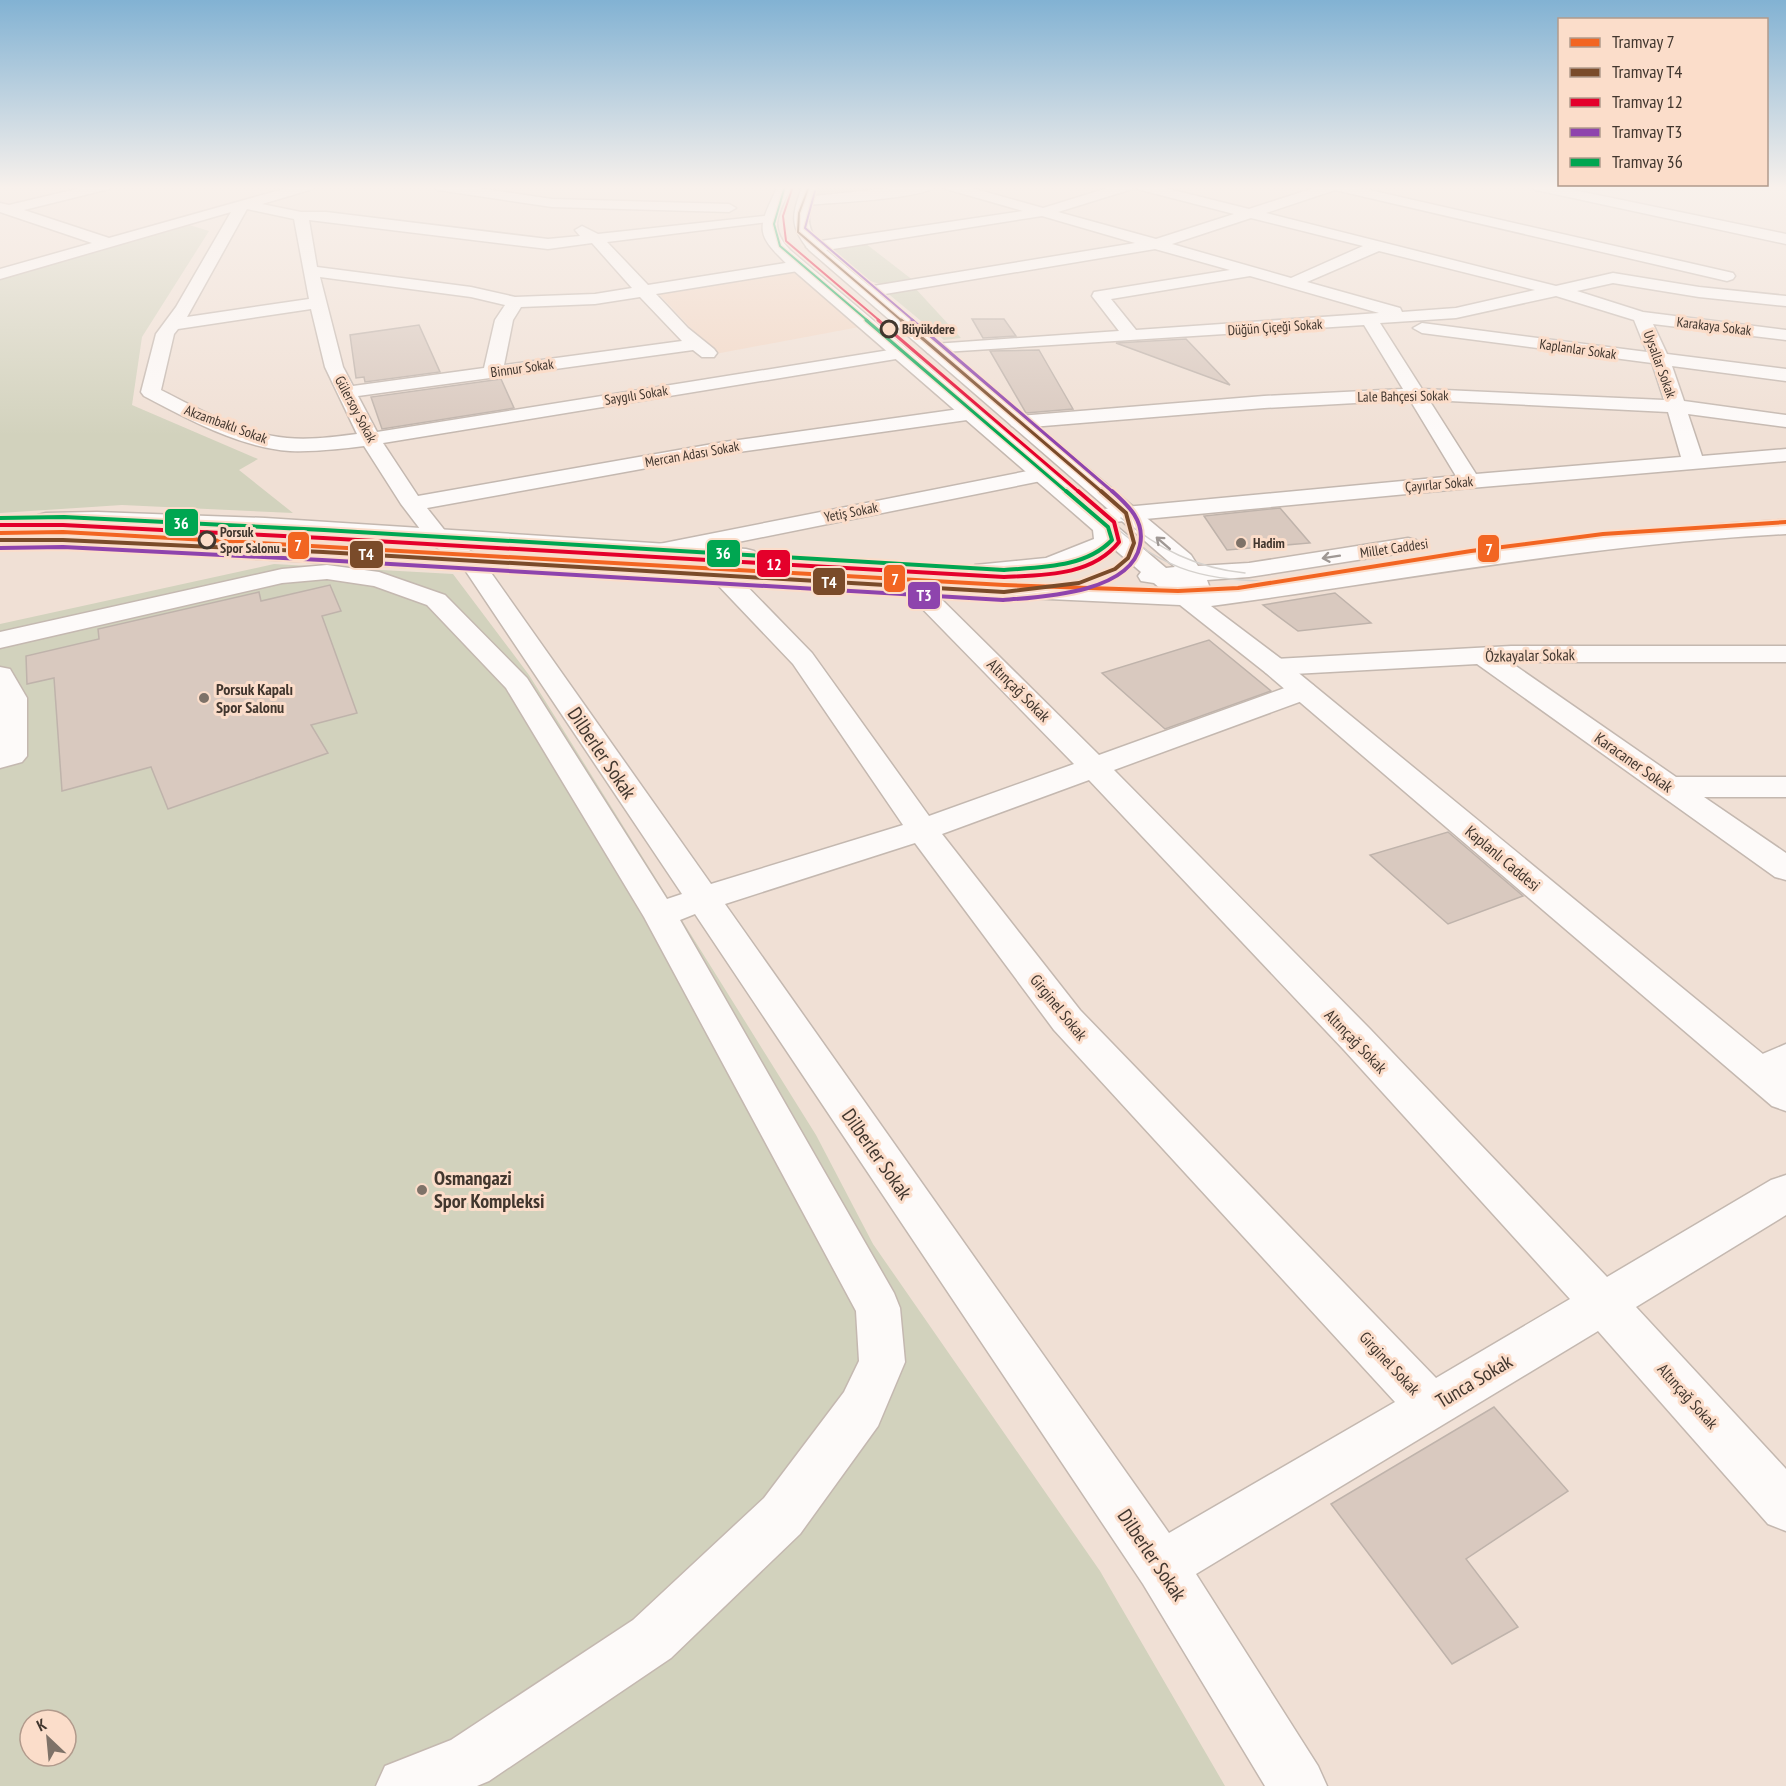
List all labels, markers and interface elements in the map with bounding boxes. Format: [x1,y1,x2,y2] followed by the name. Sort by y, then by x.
[1558,18,1768,186] legend
[1612,30,1675,53] text: Tramvay 7
[1612,60,1682,83] text: Tramvay T4
[1612,90,1683,113] text: Tramvay 12
[1612,120,1682,143] text: Tramvay T3
[1612,150,1683,173] text: Tramvay 36
[1676,312,1753,340] street label: Karakaya Sokak
[1227,315,1324,339] street label: Düğün Çiçeği Sokak
[880,320,898,338] marker: Büyükdere
[902,320,955,338] place label: Büyükdere
[1640,328,1681,401] street label: Uysallar Sokak
[1538,335,1618,363] street label: Kaplanlar Sokak
[489,355,555,381] street label: Binnur Sokak
[331,373,381,446] street label: Gülersoy Sokak
[603,381,669,409] street label: Saygılı Sokak
[1357,386,1449,406] street label: Lale Bahçesi Sokak
[182,401,270,447] street label: Akzambaklı Sokak
[643,437,741,471] street label: Mercan Adası Sokak
[1404,472,1474,496] street label: Çayırlar Sokak
[823,498,880,526] street label: Yetiş Sokak
[164,508,199,537] line badge: 36
[173,513,189,533] text: 36
[220,523,280,557] place label: Porsuk Spor Salonu
[198,531,216,549] marker: Porsuk Spor Salonu
[287,531,310,560] line badge: 7
[1253,534,1285,552] place label: Hadim
[1359,534,1429,562] street label: Millet Caddesi
[1477,534,1500,563] line badge: 7
[294,535,302,555] text: 7
[1156,536,1171,550] one-way arrow
[1234,536,1248,550] marker: Hadim
[706,539,741,568] line badge: 36
[1485,539,1493,559] text: 7
[349,540,384,569] line badge: T4
[715,543,731,563] text: 36
[358,544,374,564] text: T4
[756,549,791,578] line badge: 12
[1322,552,1342,563] one-way arrow
[766,554,782,574] text: 12
[883,564,906,593] line badge: 7
[812,567,846,596] line badge: T4
[891,569,899,589] text: 7
[821,572,837,592] text: T4
[907,581,941,610] line badge: T3
[916,585,932,605] text: T3
[1485,644,1576,666] street label: Özkayalar Sokak
[983,654,1055,726] street label: Altınçağ Sokak
[216,679,293,717] place label: Porsuk Kapalı Spor Salonu
[197,691,211,705] marker: Porsuk Kapalı Spor Salonu
[562,702,642,804] street label: Dilberler Sokak
[1591,728,1678,797] street label: Karacaner Sokak
[1462,821,1544,895] street label: Kaplanlı Caddesi
[1026,970,1092,1045] street label: Girginel Sokak
[1321,1005,1392,1078] street label: Altınçağ Sokak
[836,1103,918,1205] street label: Dilberler Sokak
[434,1165,544,1214] place label: Osmangazi Spor Kompleksi
[415,1183,429,1197] marker: Osmangazi Spor Kompleksi
[1356,1327,1425,1399] street label: Girginel Sokak
[1431,1348,1517,1414] street label: Tunca Sokak
[1653,1359,1723,1433] street label: Altınçağ Sokak
[1112,1504,1192,1606] street label: Dilberler Sokak
[18,1708,78,1768] north arrow
[33,1713,50,1735] text: K

